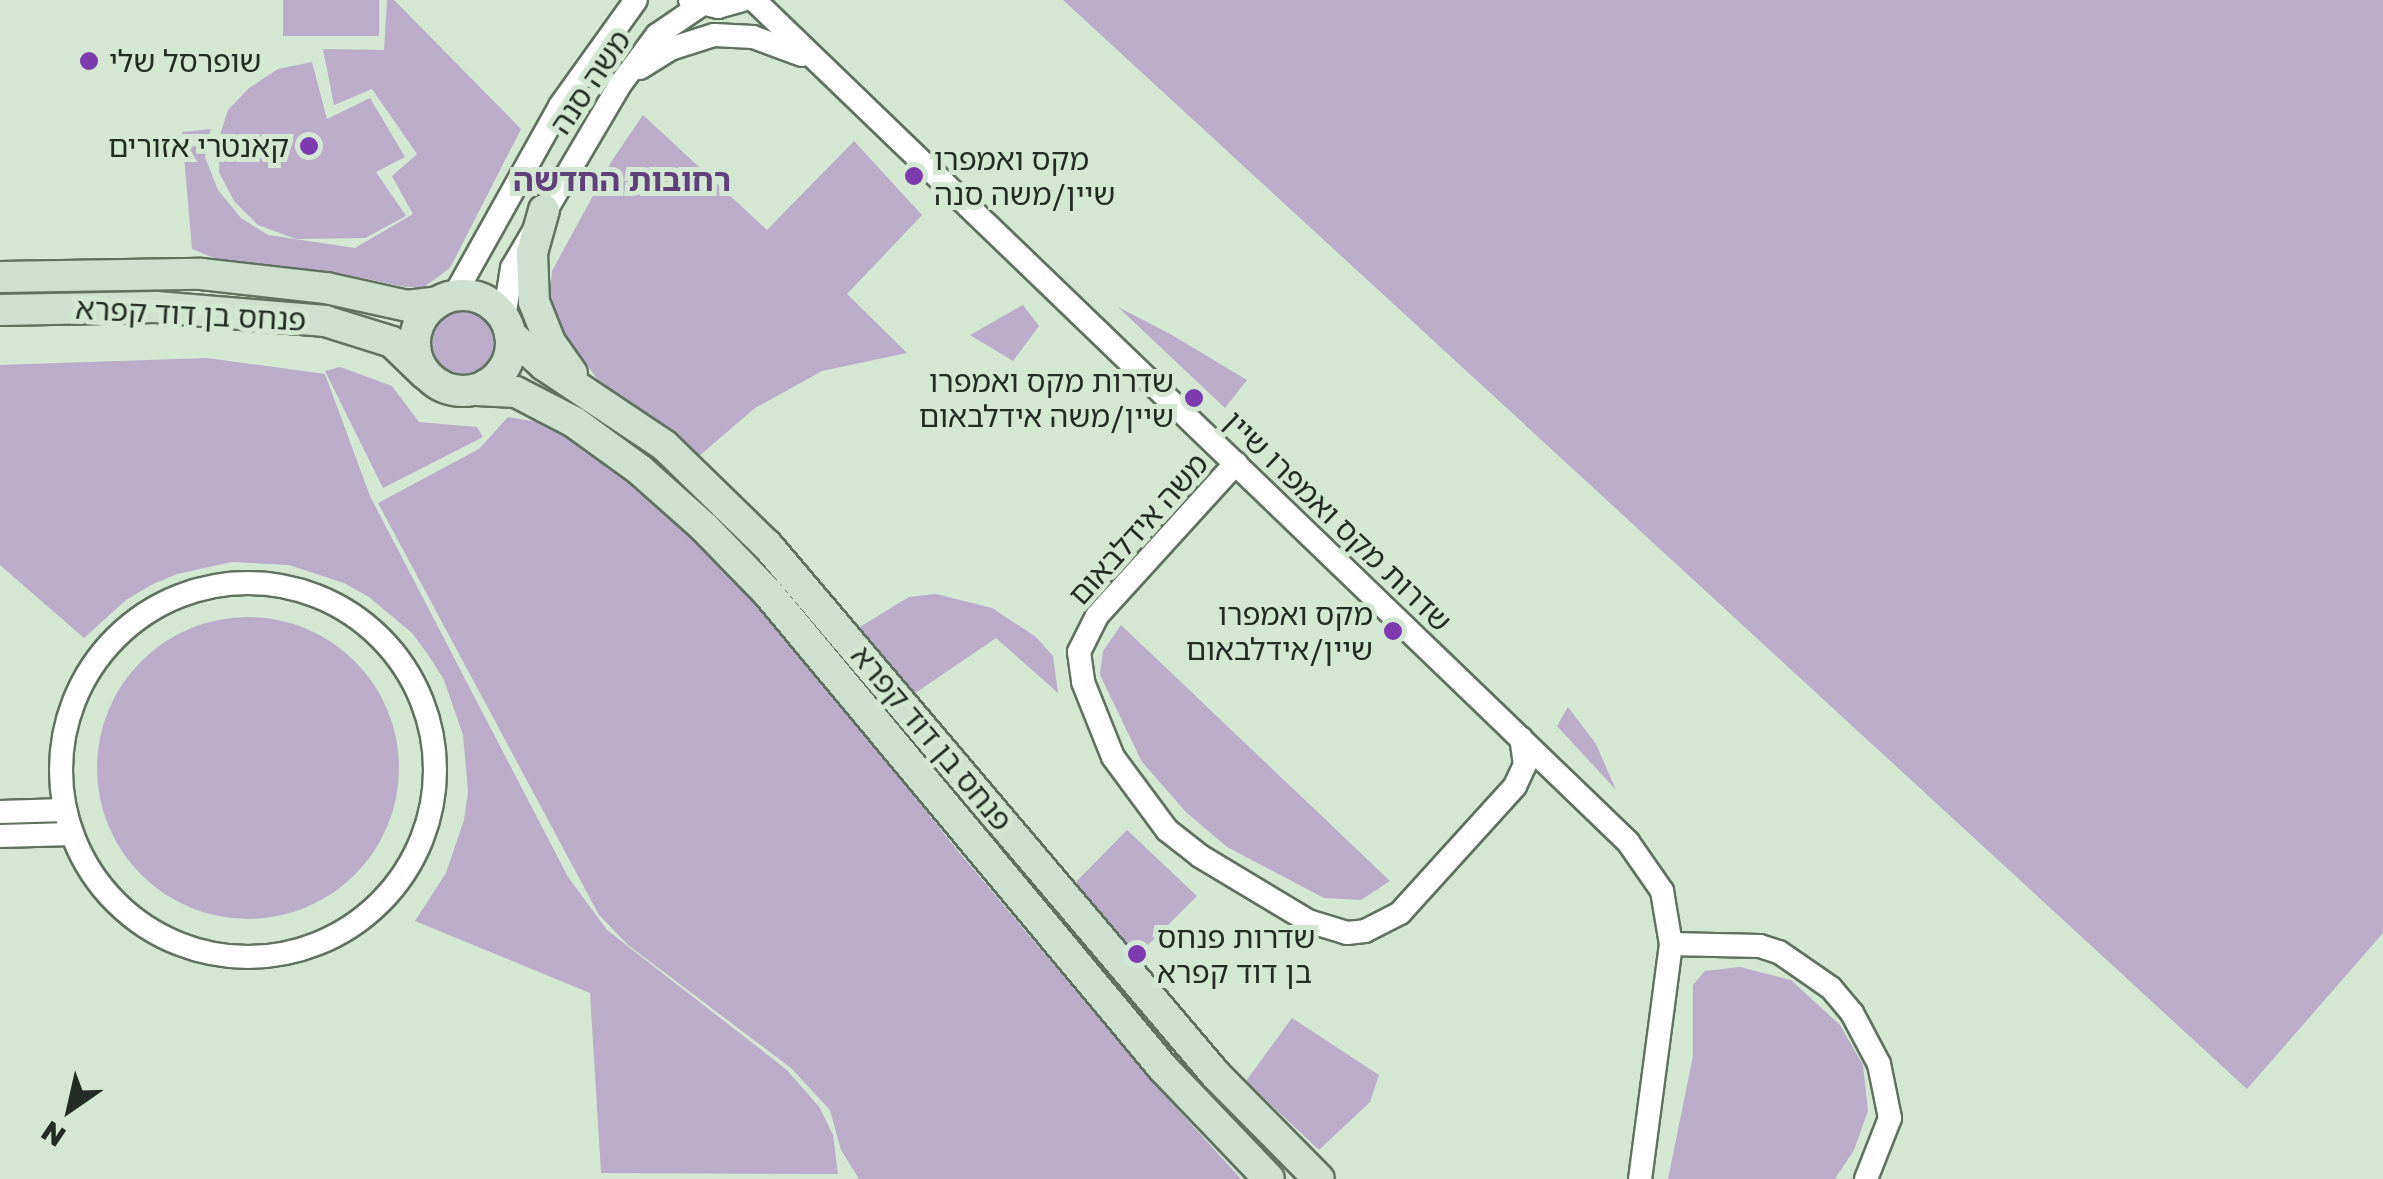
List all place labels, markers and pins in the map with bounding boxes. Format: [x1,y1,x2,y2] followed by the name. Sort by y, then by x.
[109,43,261,79] place label: שופרסל שלי
[78,50,100,72] marker: שופרסל שלי
[108,128,289,164] place label: קאנטרי אזורים
[298,135,320,157] marker: קאנטרי אזורים
[934,141,1115,212] place label: מקס ואמפרו שיין/משה סנה
[903,165,925,187] marker: מקס ואמפרו שיין/משה סנה
[919,363,1174,434] place label: שדרות מקס ואמפרו שיין/משה אידלבאום
[1183,387,1205,409] marker: שדרות מקס ואמפרו שיין/משה אידלבאום
[1186,596,1373,666] place label: מקס ואמפרו שיין/אידלבאום
[1382,620,1404,642] marker: מקס ואמפרו שיין/אידלבאום
[1157,919,1315,990] place label: שדרות פנחס בן דוד קפרא
[1126,943,1148,965] marker: שדרות פנחס בן דוד קפרא

